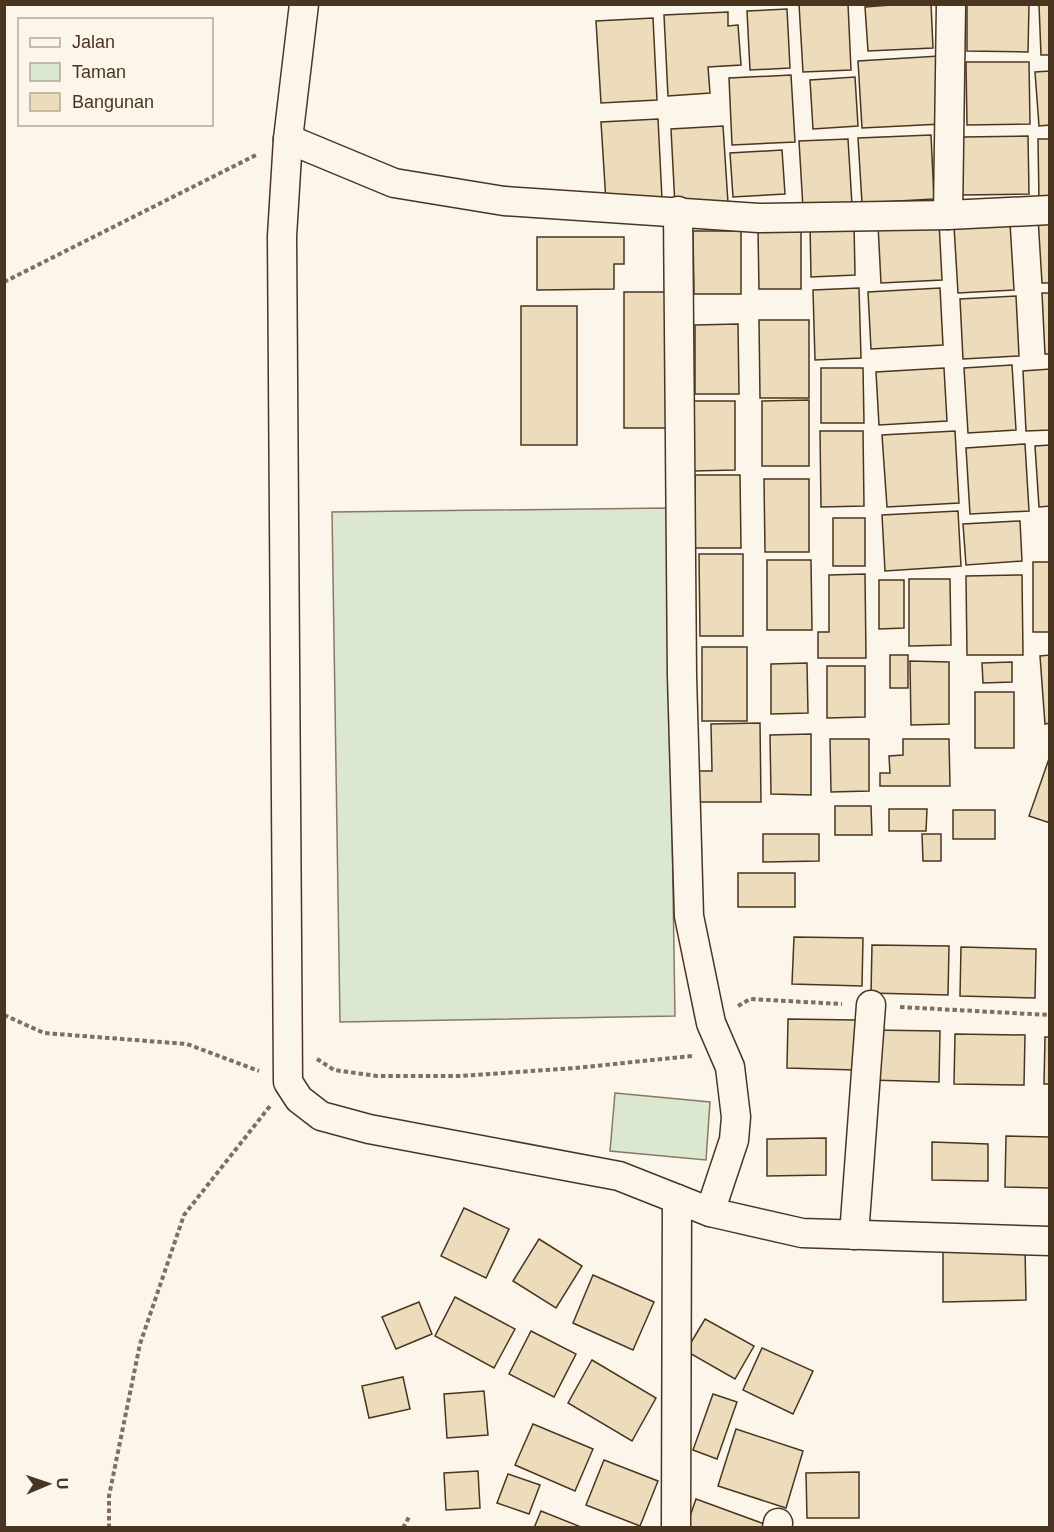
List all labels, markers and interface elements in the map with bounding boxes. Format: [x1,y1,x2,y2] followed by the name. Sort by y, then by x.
[18,18,213,126] legend
[72,32,115,52] text: Jalan
[72,62,126,82] text: Taman
[72,92,154,112] text: Bangunan
[18,1454,78,1514] north arrow
[54,1477,71,1490] text: U

